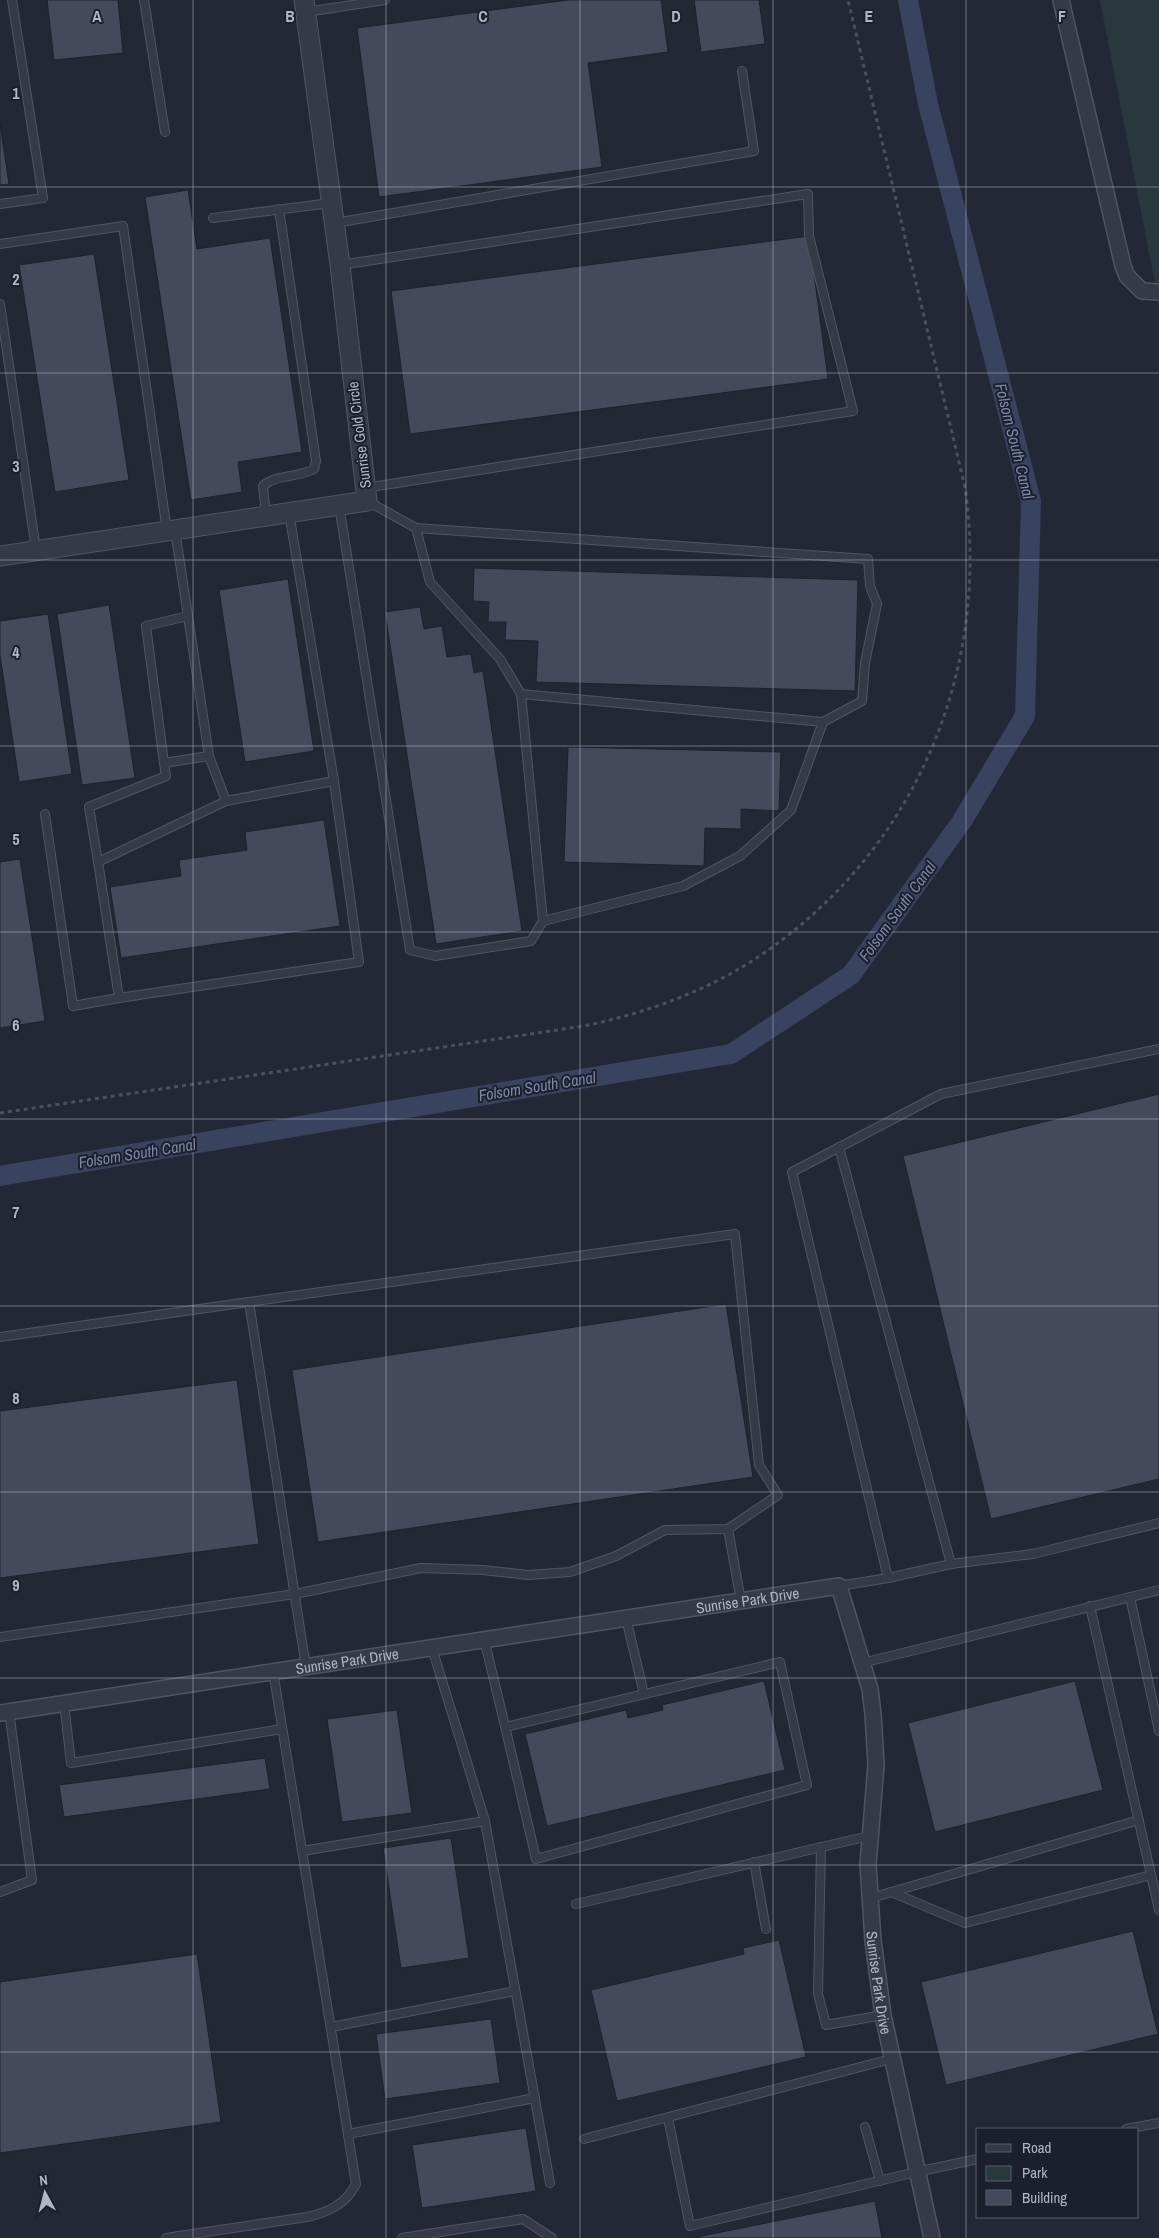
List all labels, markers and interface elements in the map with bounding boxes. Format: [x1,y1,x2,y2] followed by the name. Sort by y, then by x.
[92,5,102,27] text: A
[285,5,295,27] text: B
[478,5,488,27] text: C
[671,5,681,27] text: D
[865,5,874,27] text: E
[1058,5,1066,27] text: F
[12,82,20,104] text: 1
[12,268,20,290] text: 2
[342,380,376,490] street label: Sunrise Gold Circle
[990,381,1040,502] water label: Folsom South Canal
[12,455,20,477] text: 3
[12,641,20,663] text: 4
[12,828,20,850] text: 5
[853,856,941,965] water label: Folsom South Canal
[12,1014,20,1036] text: 6
[477,1066,598,1106] water label: Folsom South Canal
[77,1133,198,1173] water label: Folsom South Canal
[12,1201,20,1223] text: 7
[12,1387,20,1409] text: 8
[12,1574,20,1596] text: 9
[694,1582,801,1618] street label: Sunrise Park Drive
[294,1642,400,1679] street label: Sunrise Park Drive
[862,1930,897,2036] street label: Sunrise Park Drive
[976,2128,1139,2218] legend
[1022,2137,1051,2158] text: Road
[1022,2162,1048,2183] text: Park
[20,2168,70,2218] north arrow
[38,2171,49,2190] text: N
[1022,2187,1067,2208] text: Building

